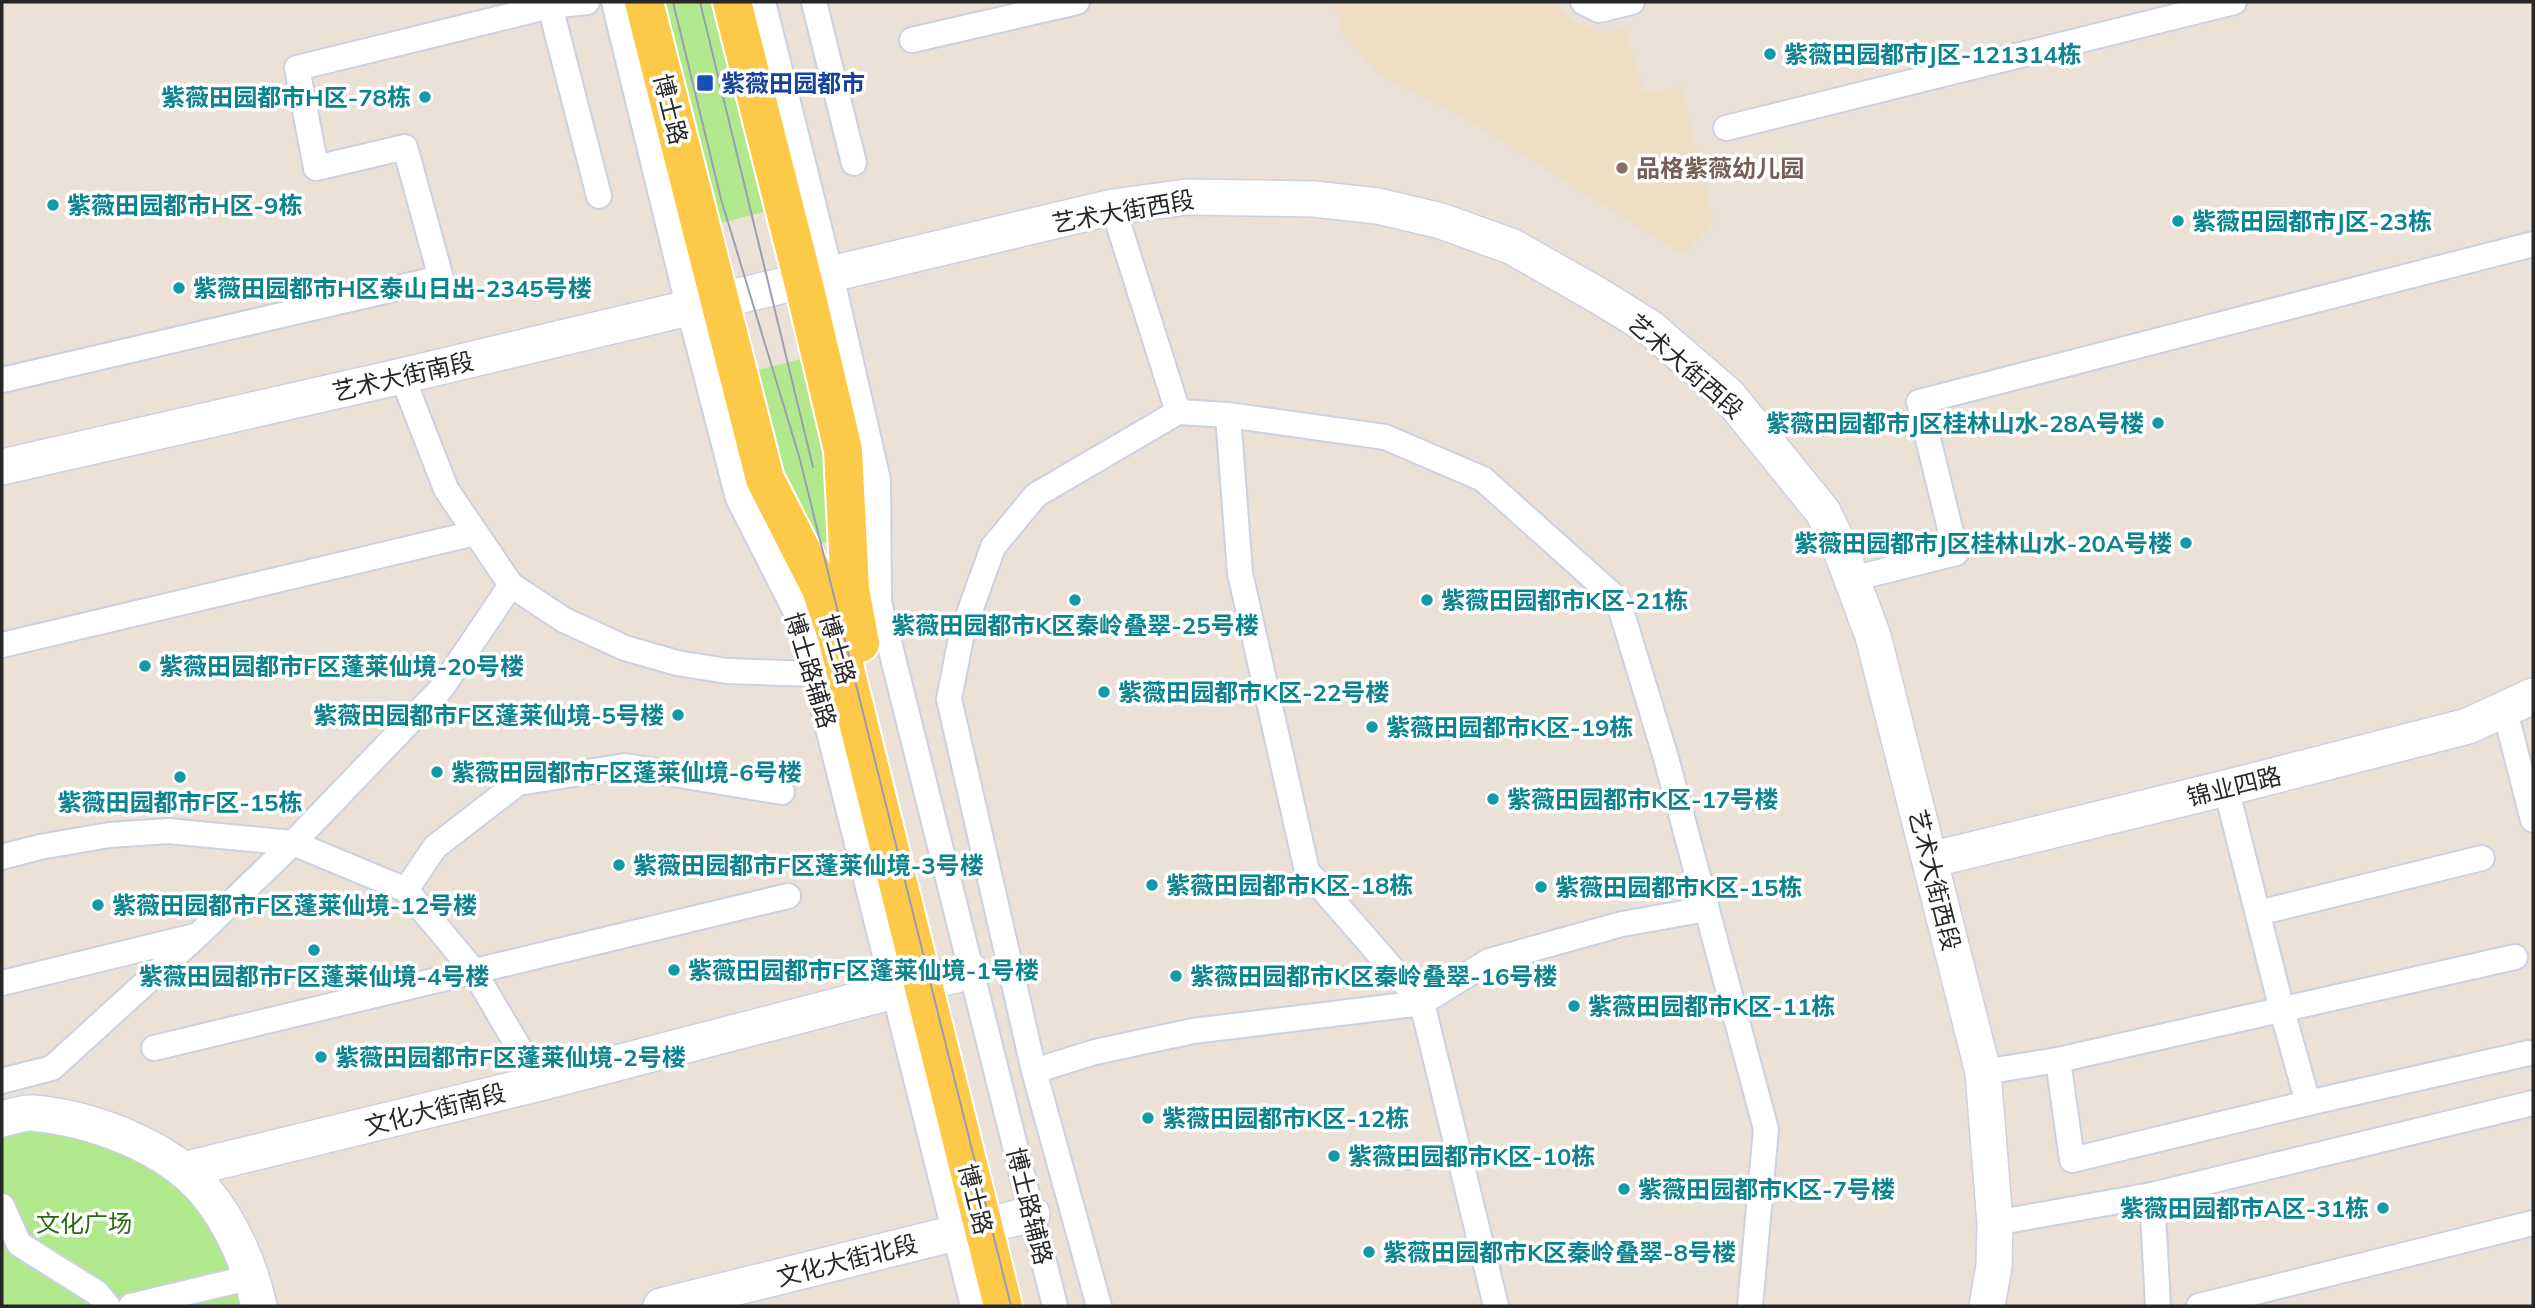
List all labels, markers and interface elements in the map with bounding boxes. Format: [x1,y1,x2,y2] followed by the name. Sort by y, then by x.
[1784,39,2082,69] place label: 紫薇田园都市J区-121314栋
[1762,46,1778,62] marker: 紫薇田园都市J区-121314栋
[721,68,865,98] place label: 紫薇田园都市
[648,70,694,148] street label: 博士路
[695,73,715,93] marker: 紫薇田园都市
[161,82,411,112] place label: 紫薇田园都市H区-78栋
[417,89,433,105] marker: 紫薇田园都市H区-78栋
[1636,153,1804,183] place label: 品格紫薇幼儿园
[1614,160,1630,176] marker: 品格紫薇幼儿园
[1049,184,1197,238] street label: 艺术大街西段
[67,190,303,220] place label: 紫薇田园都市H区-9栋
[45,197,61,213] marker: 紫薇田园都市H区-9栋
[2192,206,2432,236] place label: 紫薇田园都市J区-23栋
[2170,213,2186,229] marker: 紫薇田园都市J区-23栋
[193,273,592,303] place label: 紫薇田园都市H区泰山日出-2345号楼
[171,280,187,296] marker: 紫薇田园都市H区泰山日出-2345号楼
[1622,307,1750,425] street label: 艺术大街西段
[329,345,477,407] street label: 艺术大街南段
[1766,408,2144,438] place label: 紫薇田园都市J区桂林山水-28A号楼
[2150,415,2166,431] marker: 紫薇田园都市J区桂林山水-28A号楼
[1794,528,2172,558] place label: 紫薇田园都市J区桂林山水-20A号楼
[2178,535,2194,551] marker: 紫薇田园都市J区桂林山水-20A号楼
[1441,585,1688,615] place label: 紫薇田园都市K区-21栋
[1067,592,1083,608] marker: 紫薇田园都市K区秦岭叠翠-25号楼
[1419,592,1435,608] marker: 紫薇田园都市K区-21栋
[779,608,843,732] street label: 博士路辅路
[814,610,862,688] street label: 博士路
[891,610,1259,640] place label: 紫薇田园都市K区秦岭叠翠-25号楼
[159,651,524,681] place label: 紫薇田园都市F区蓬莱仙境-20号楼
[137,658,153,674] marker: 紫薇田园都市F区蓬莱仙境-20号楼
[1118,677,1389,707] place label: 紫薇田园都市K区-22号楼
[1096,684,1112,700] marker: 紫薇田园都市K区-22号楼
[313,700,664,730] place label: 紫薇田园都市F区蓬莱仙境-5号楼
[670,707,686,723] marker: 紫薇田园都市F区蓬莱仙境-5号楼
[1386,712,1633,742] place label: 紫薇田园都市K区-19栋
[1364,719,1380,735] marker: 紫薇田园都市K区-19栋
[451,757,802,787] place label: 紫薇田园都市F区蓬莱仙境-6号楼
[2184,760,2284,812] street label: 锦业四路
[429,764,445,780] marker: 紫薇田园都市F区蓬莱仙境-6号楼
[172,769,188,785] marker: 紫薇田园都市F区-15栋
[1507,784,1778,814] place label: 紫薇田园都市K区-17号楼
[57,787,303,817] place label: 紫薇田园都市F区-15栋
[1485,791,1501,807] marker: 紫薇田园都市K区-17号楼
[1903,807,1967,953] street label: 艺术大街西段
[633,850,984,880] place label: 紫薇田园都市F区蓬莱仙境-3号楼
[611,857,627,873] marker: 紫薇田园都市F区蓬莱仙境-3号楼
[1166,870,1413,900] place label: 紫薇田园都市K区-18栋
[1555,872,1802,902] place label: 紫薇田园都市K区-15栋
[1144,877,1160,893] marker: 紫薇田园都市K区-18栋
[1533,879,1549,895] marker: 紫薇田园都市K区-15栋
[112,890,477,920] place label: 紫薇田园都市F区蓬莱仙境-12号楼
[90,897,106,913] marker: 紫薇田园都市F区蓬莱仙境-12号楼
[306,942,322,958] marker: 紫薇田园都市F区蓬莱仙境-4号楼
[688,955,1039,985] place label: 紫薇田园都市F区蓬莱仙境-1号楼
[139,961,489,991] place label: 紫薇田园都市F区蓬莱仙境-4号楼
[1190,961,1557,991] place label: 紫薇田园都市K区秦岭叠翠-16号楼
[666,962,682,978] marker: 紫薇田园都市F区蓬莱仙境-1号楼
[1168,968,1184,984] marker: 紫薇田园都市K区秦岭叠翠-16号楼
[1588,991,1835,1021] place label: 紫薇田园都市K区-11栋
[1566,998,1582,1014] marker: 紫薇田园都市K区-11栋
[335,1042,686,1072] place label: 紫薇田园都市F区蓬莱仙境-2号楼
[313,1049,329,1065] marker: 紫薇田园都市F区蓬莱仙境-2号楼
[362,1077,508,1141] street label: 文化大街南段
[1162,1103,1409,1133] place label: 紫薇田园都市K区-12栋
[1140,1110,1156,1126] marker: 紫薇田园都市K区-12栋
[1348,1141,1595,1171] place label: 紫薇田园都市K区-10栋
[1001,1144,1059,1268] street label: 博士路辅路
[1326,1148,1342,1164] marker: 紫薇田园都市K区-10栋
[953,1160,999,1238] street label: 博士路
[1638,1174,1895,1204] place label: 紫薇田园都市K区-7号楼
[1616,1181,1632,1197] marker: 紫薇田园都市K区-7号楼
[2120,1193,2369,1223] place label: 紫薇田园都市A区-31栋
[2375,1200,2391,1216] marker: 紫薇田园都市A区-31栋
[36,1208,132,1238] park label: 文化广场
[774,1228,920,1292] street label: 文化大街北段
[1383,1237,1736,1267] place label: 紫薇田园都市K区秦岭叠翠-8号楼
[1361,1244,1377,1260] marker: 紫薇田园都市K区秦岭叠翠-8号楼

